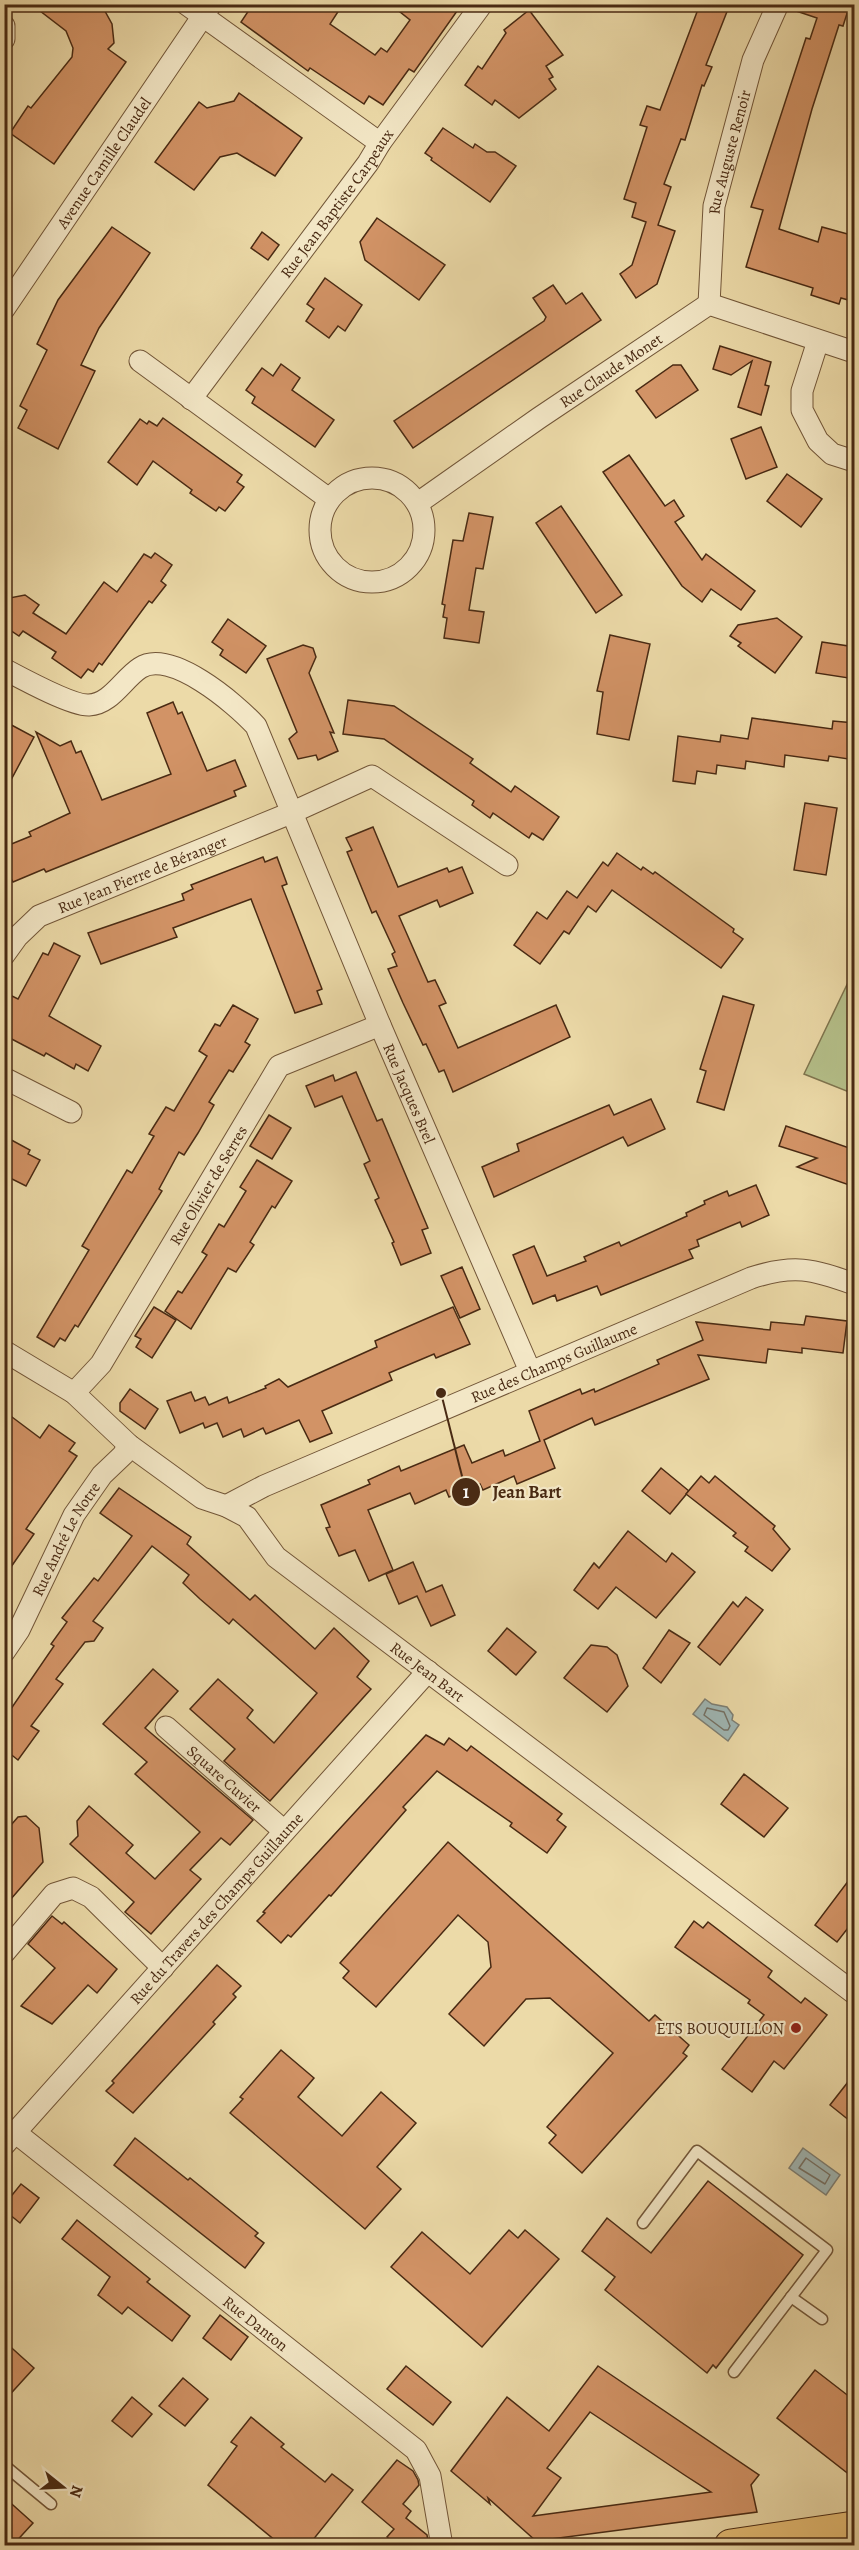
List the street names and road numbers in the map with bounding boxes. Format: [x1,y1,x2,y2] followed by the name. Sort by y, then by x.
[704,87,757,215] street label: Rue Auguste Renoir
[51,93,157,234] street label: Avenue Camille Claudel
[275,124,399,283] street label: Rue Jean Baptiste Carpeaux
[555,328,667,413] street label: Rue Claude Monet
[54,830,231,919] street label: Rue Jean Pierre de Béranger
[377,1040,440,1147] street label: Rue Jacques Brel
[164,1122,253,1250] street label: Rue Olivier de Serres
[467,1318,641,1408] street label: Rue des Champs Guillaume
[27,1478,106,1600] street label: Rue André Le Notre
[385,1637,469,1708] street label: Rue Jean Bart
[182,1740,266,1818] street label: Square Cuvier
[125,1808,309,2009] street label: Rue du Travers des Champs Guillaume
[218,2291,293,2357] street label: Rue Danton

